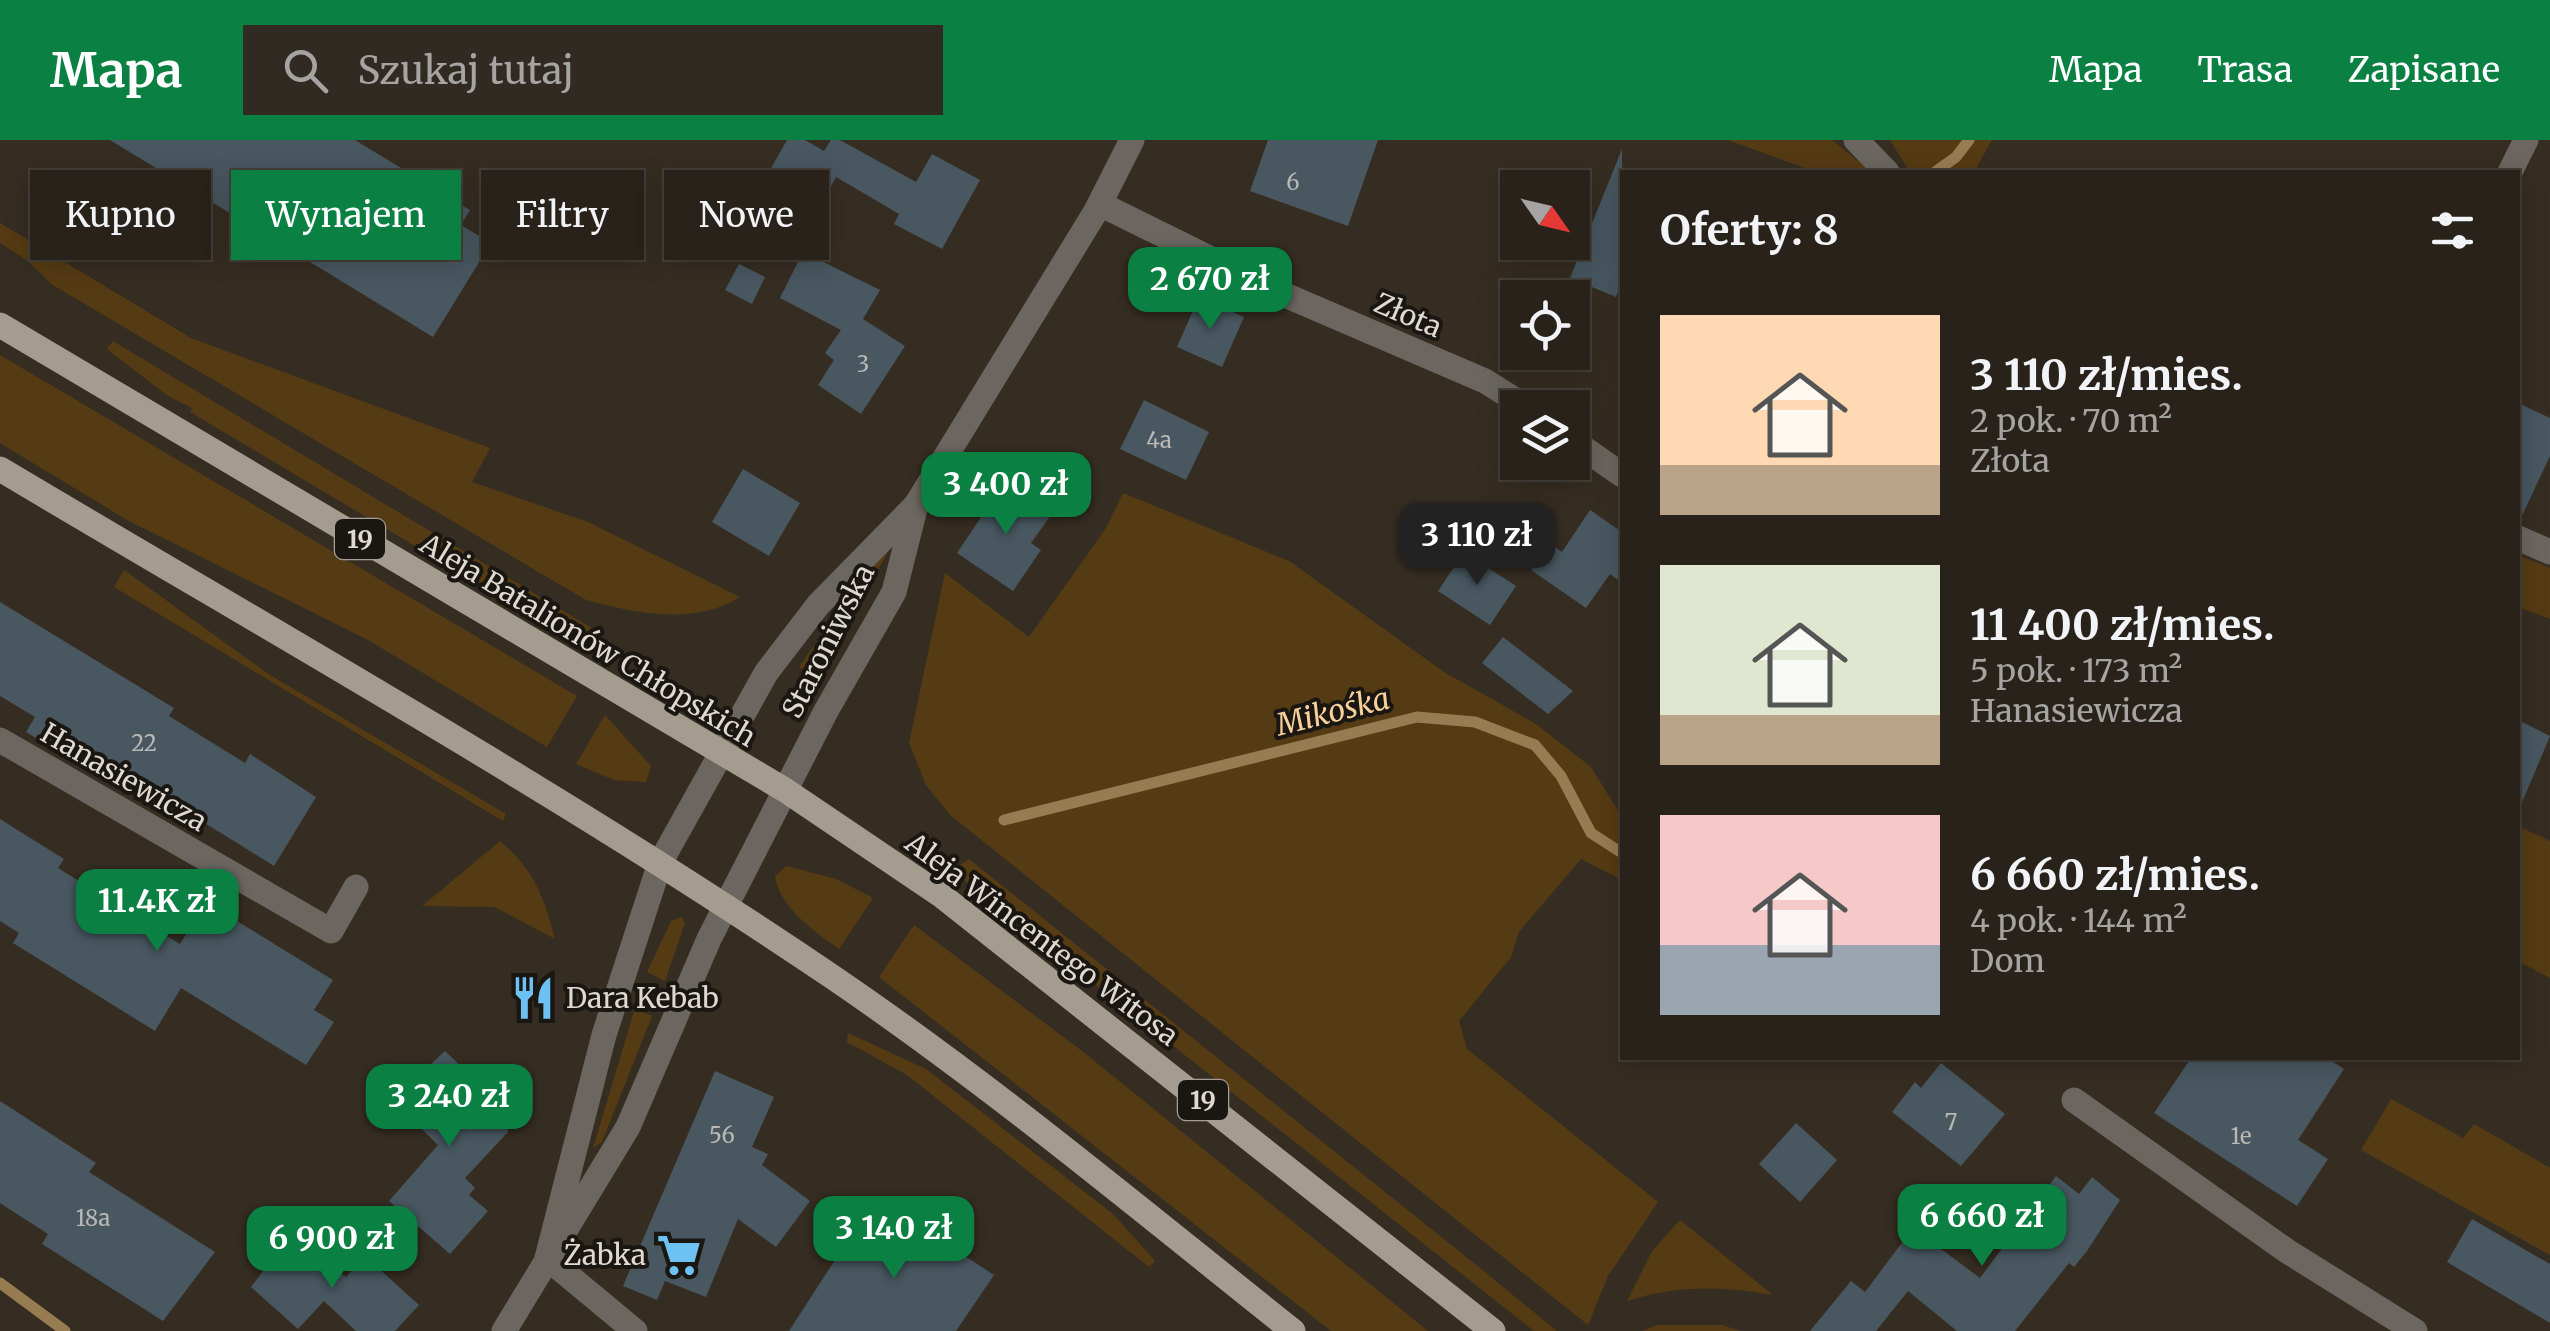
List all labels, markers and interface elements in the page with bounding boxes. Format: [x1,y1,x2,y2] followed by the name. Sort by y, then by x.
[243,25,943,115] search box
[50,40,183,100] text: Mapa
[278,43,333,98] icon: search
[358,47,574,94] text: Szukaj tutaj
[2049,48,2143,92] text: Mapa
[2198,48,2293,92] text: Trasa
[2348,48,2500,92] text: Zapisane
[1286,168,1300,196] house number: 6
[30,170,211,260] chip: Kupno
[231,170,461,260] chip: Wynajem
[481,170,644,260] chip: Filtry
[664,170,829,260] chip: Nowe
[1500,170,1590,260] north arrow
[1500,170,1590,480] map controls
[2425,203,2480,258] icon: filters
[1660,204,1839,256] text: Oferty: 8
[1107,247,1313,332] pin: 2 670 zł
[1150,259,1270,299] text: 2 670 zł
[1500,280,1590,370] button: locate
[1369,285,1447,345] street label: Złota
[1970,349,2243,401] text: 3 110 zł/mies.
[857,350,869,378] house number: 3
[1740,355,1860,475] icon: home
[1500,390,1590,480] button: layers
[1970,401,2172,441] text: 2 pok. · 70 m²
[1146,426,1172,454] house number: 4a
[1970,441,2050,481] text: Złota
[903,452,1109,537] pin: 3 400 zł
[943,464,1069,504] text: 3 400 zł
[1374,503,1580,588] pin: 3 110 zł
[1421,515,1533,555] text: 3 110 zł
[335,519,385,559] road number: 19
[413,525,762,755] street label: Aleja Batalionów Chłopskich
[774,558,882,724] street label: Staroniwska
[1970,599,2275,651] text: 11 400 zł/mies.
[1740,605,1860,725] icon: home
[1970,651,2182,691] text: 5 pok. · 173 m²
[1270,679,1393,744] water label: Mikośka
[1970,691,2183,731] text: Hanasiewicza
[34,715,214,839] street label: Hanasiewicza
[131,729,157,757] house number: 22
[898,824,1186,1053] street label: Aleja Wincentego Witosa
[1970,849,2260,901] text: 6 660 zł/mies.
[1740,855,1860,975] icon: home
[54,869,260,954] pin: 11.4K zł
[98,881,216,921] text: 11.4K zł
[1970,901,2187,941] text: 4 pok. · 144 m²
[1970,941,2045,981] text: Dom
[509,974,557,1022] restaurant icon: Dara Kebab
[566,980,719,1016] place label: Dara Kebab
[346,1064,552,1149] pin: 3 240 zł
[388,1076,510,1116] text: 3 240 zł
[1178,1080,1228,1120] road number: 19
[1945,1108,1957,1136] house number: 7
[709,1121,735,1149] house number: 56
[2231,1122,2251,1150] house number: 1e
[1879,1184,2085,1269] pin: 6 660 zł
[791,1196,997,1281] pin: 3 140 zł
[1920,1196,2044,1236] text: 6 660 zł
[76,1204,110,1232] house number: 18a
[229,1206,435,1291] pin: 6 900 zł
[835,1208,953,1248] text: 3 140 zł
[269,1218,395,1258] text: 6 900 zł
[655,1231,703,1279] supermarket icon: Żabka
[563,1237,646,1273] place label: Żabka

